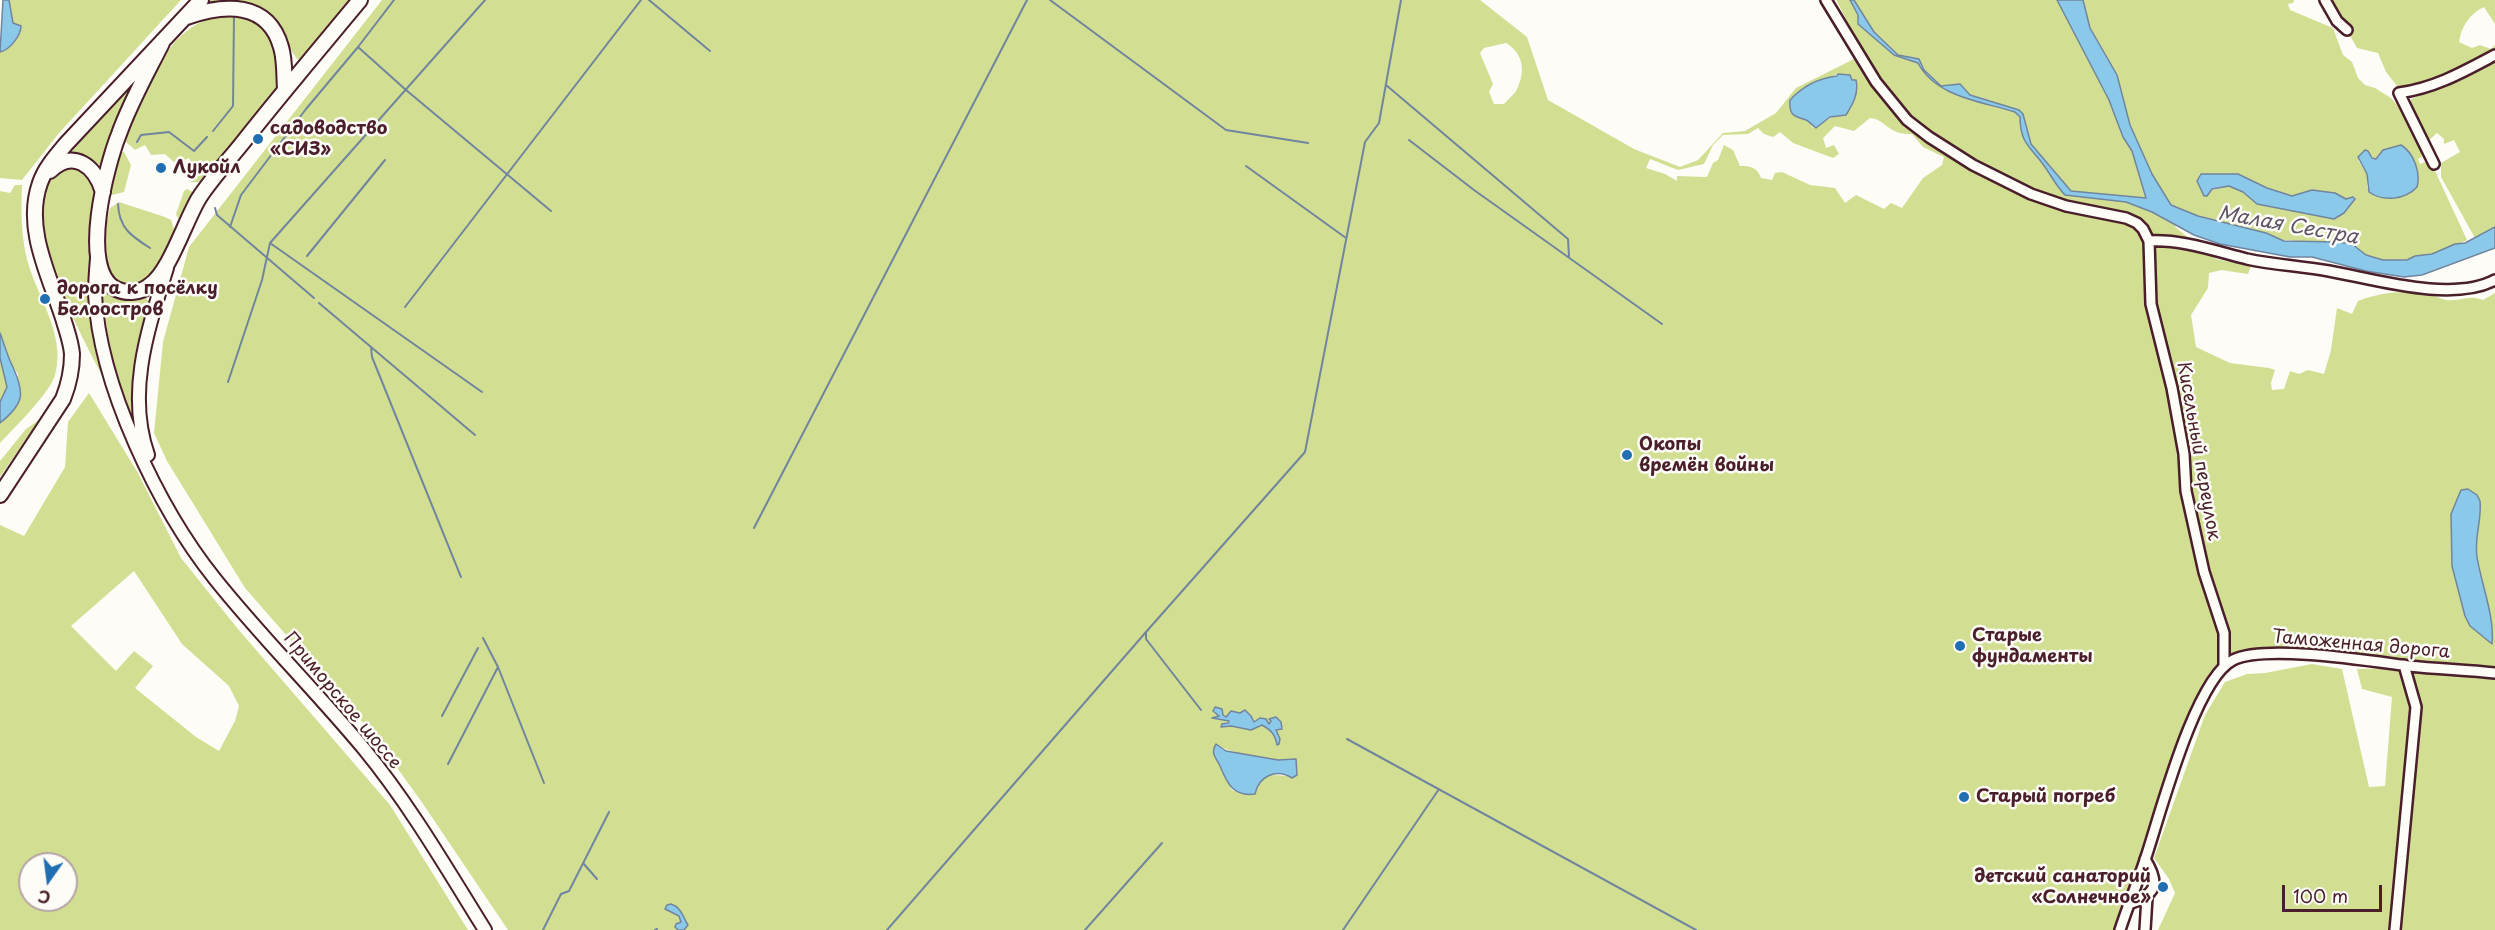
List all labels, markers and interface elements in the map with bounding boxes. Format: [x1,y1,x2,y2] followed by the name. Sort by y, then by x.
[270,118,388,160] place label: садоводство «СИЗ»
[251,132,265,146] marker: садоводство «СИЗ»
[173,157,240,179] place label: Лукойл
[154,161,168,175] marker: Лукойл
[2216,202,2360,250] water label: Малая Сестра
[57,278,218,320] place label: дорога к посёлку Белоостров
[38,292,52,306] marker: дорога к посёлку Белоостров
[2172,360,2224,542] street label: Кисельный переулок
[1639,434,1774,476] place label: Окопы времён войны
[1620,448,1634,462] marker: Окопы времён войны
[1972,625,2093,668] place label: Старые фундаменты
[2271,626,2451,664] street label: Таможенная дорога
[278,628,406,774] street label: Приморское шоссе
[1953,639,1967,653] marker: Старые фундаменты
[1976,786,2115,808] place label: Старый погреб
[1957,790,1971,804] marker: Старый погреб
[18,852,78,912] north arrow
[1974,866,2151,908] place label: детский санаторий «Солнечное»
[2285,873,2386,911] scale bar
[2156,880,2170,894] marker: детский санаторий «Солнечное»
[2293,882,2348,909] text: 100 m
[35,884,53,911] text: С

